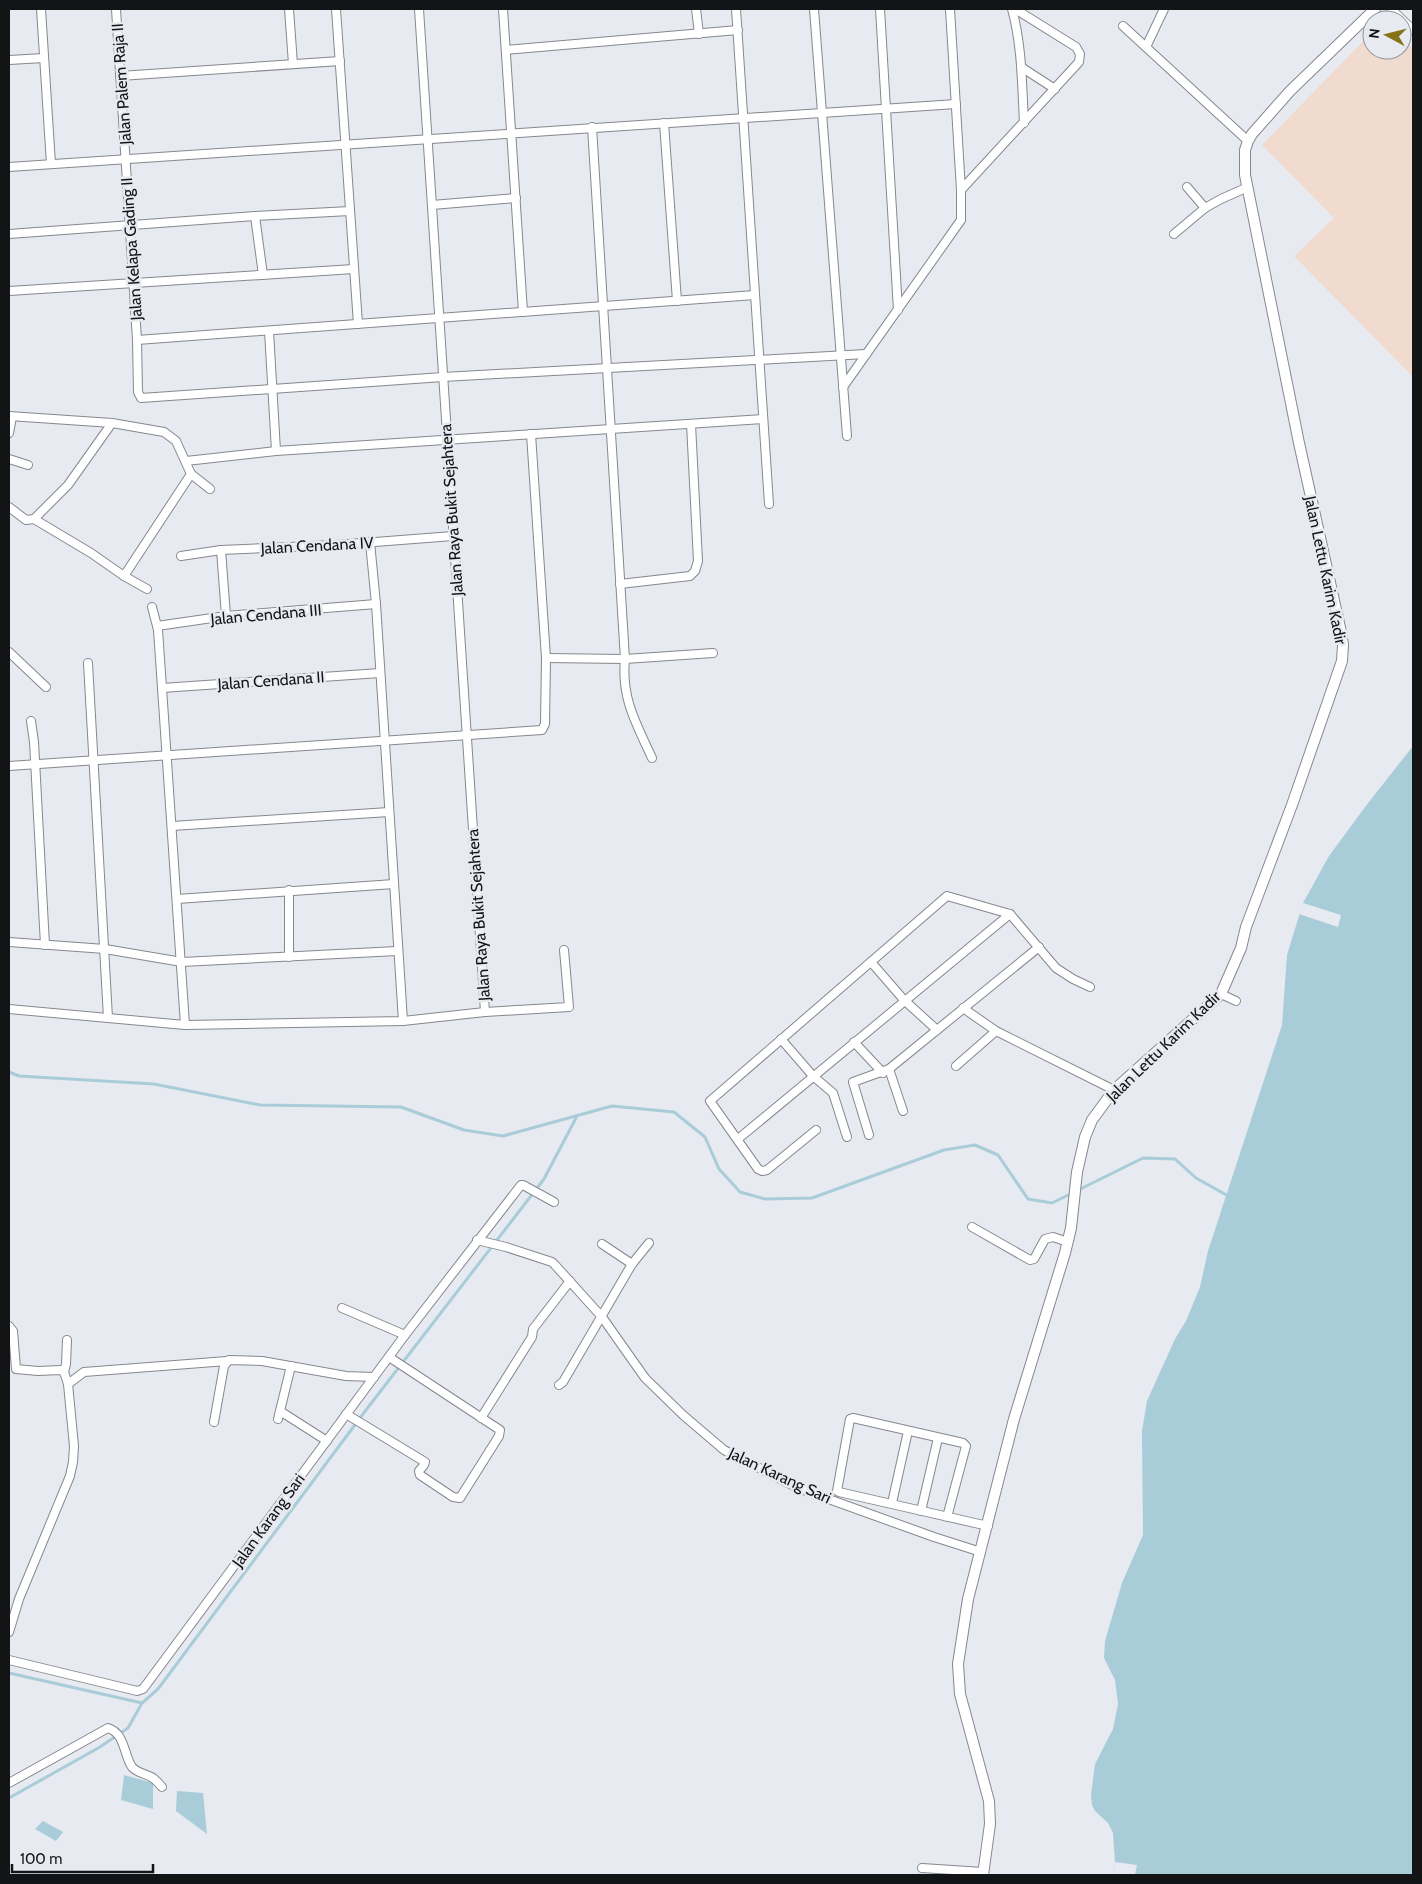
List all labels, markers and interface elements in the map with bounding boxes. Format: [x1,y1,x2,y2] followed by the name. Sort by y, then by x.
[1362,10,1412,60] north arrow
[108,23,135,146] street label: Jalan Palem Raja II
[1365,27,1384,39] text: N
[117,177,146,322] street label: Jalan Kelapa Gading II
[436,423,467,598] street label: Jalan Raya Bukit Sejahtera
[1300,493,1351,647] street label: Jalan Lettu Karim Kadir
[259,533,374,558] street label: Jalan Cendana IV
[209,600,322,629] street label: Jalan Cendana III
[216,667,325,694] street label: Jalan Cendana II
[463,828,494,1003] street label: Jalan Raya Bukit Sejahtera
[1102,986,1225,1106] street label: Jalan Lettu Karim Kadir
[725,1443,834,1508] street label: Jalan Karang Sari
[228,1470,309,1572] street label: Jalan Karang Sari
[12,1842,154,1874] scale bar
[20,1850,62,1868] text: 100 m

